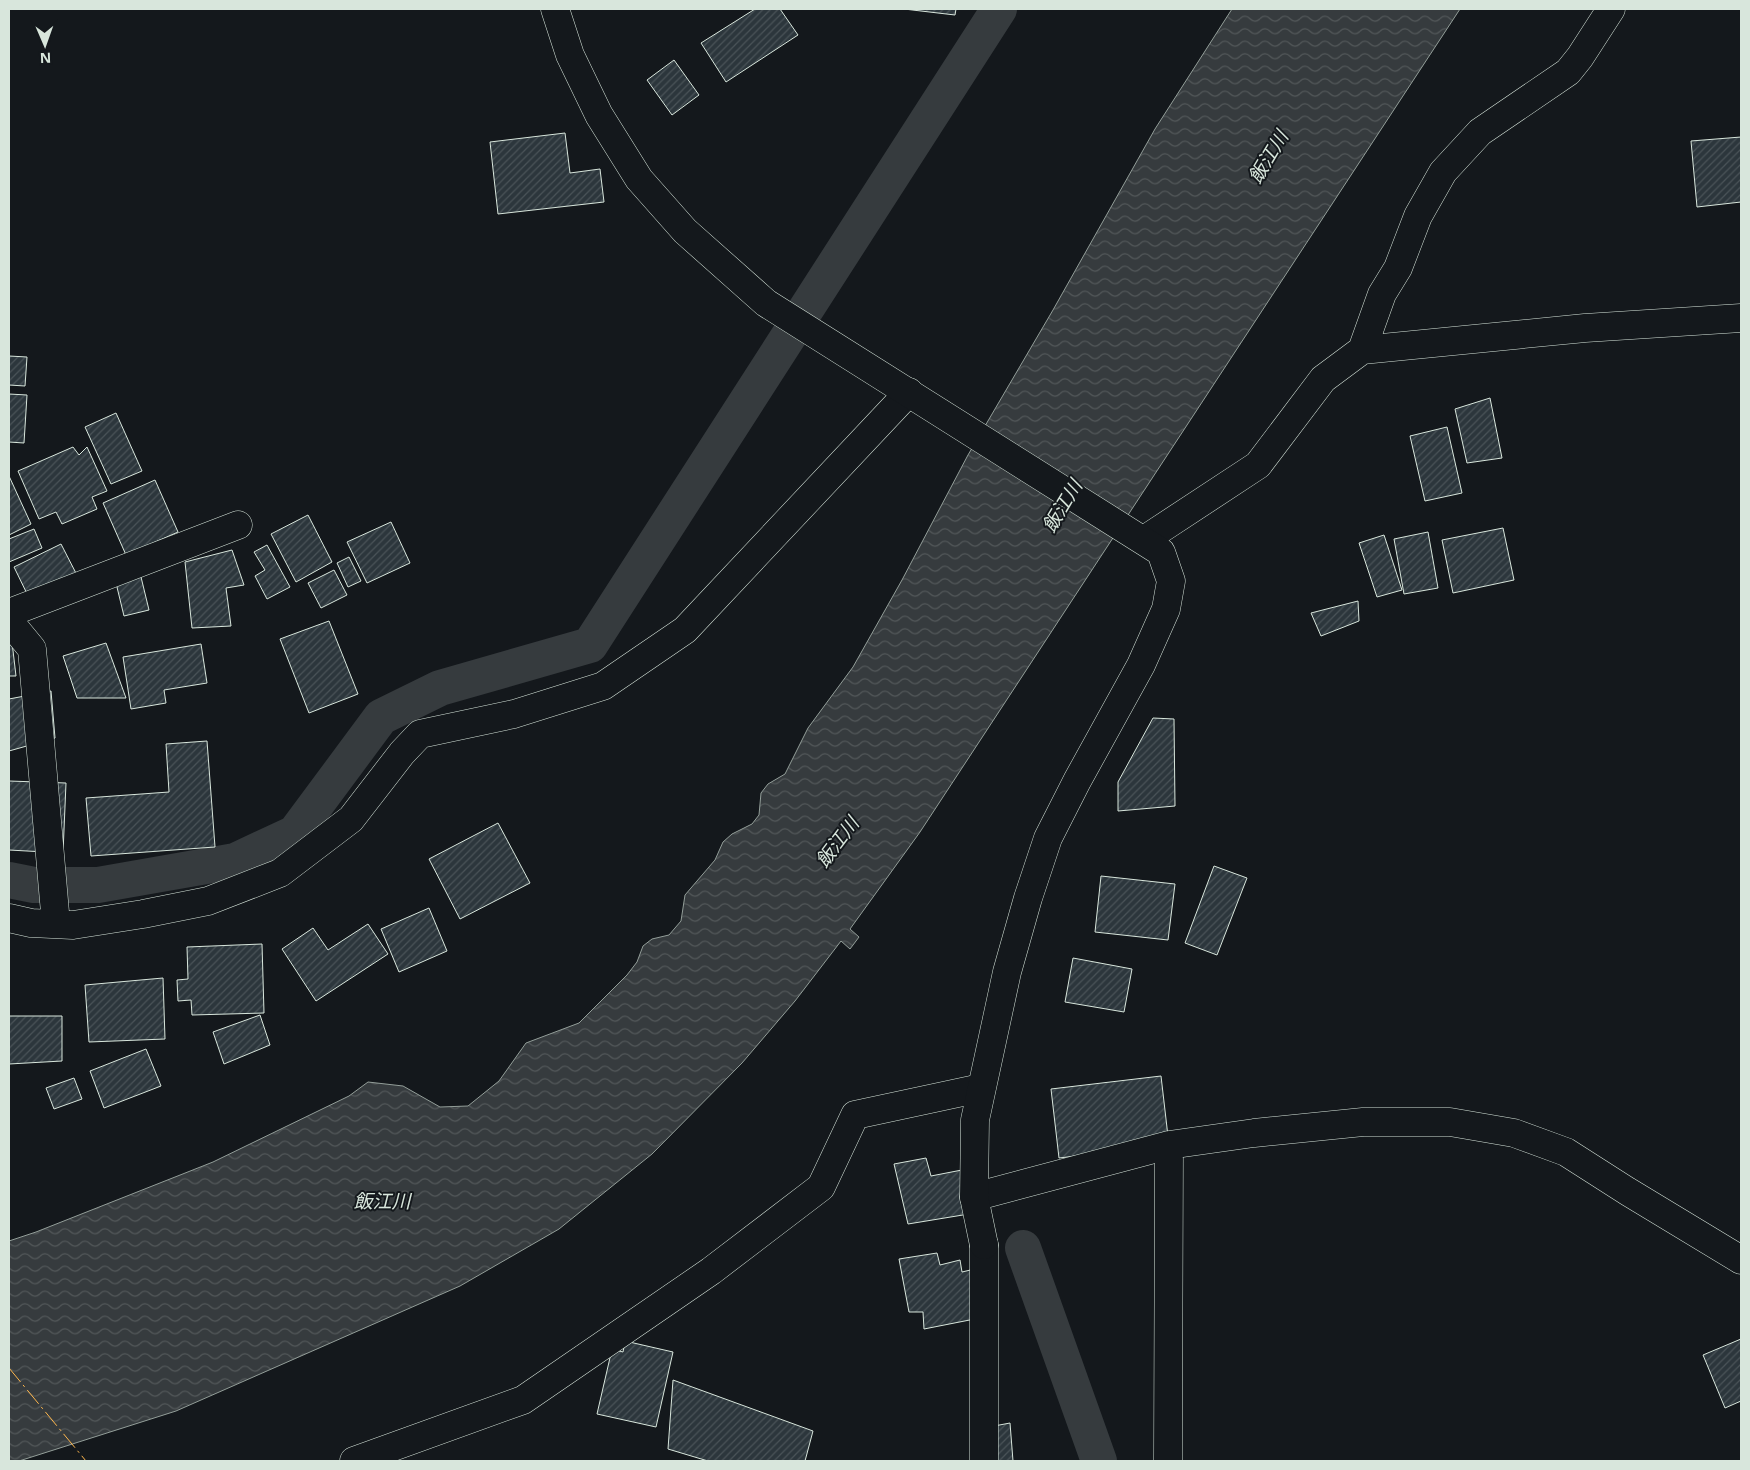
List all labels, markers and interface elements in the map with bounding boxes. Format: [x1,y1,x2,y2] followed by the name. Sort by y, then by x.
[20,20,70,70] north arrow
[39,49,51,68] text: N
[1242,124,1295,188] water label: 飯江川
[1036,473,1089,537] water label: 飯江川
[809,810,866,873] water label: 飯江川
[353,1188,412,1214] water label: 飯江川

